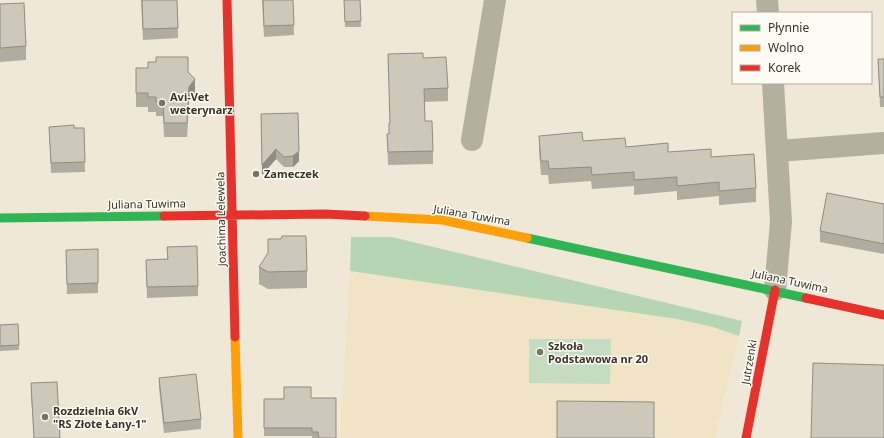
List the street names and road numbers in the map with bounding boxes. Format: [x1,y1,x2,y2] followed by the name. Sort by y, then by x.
[212,172,229,267] street label: Joachima Lelewela
[107,195,186,212] street label: Juliana Tuwima
[431,200,512,229] street label: Juliana Tuwima
[750,265,830,296] street label: Juliana Tuwima
[737,338,760,386] street label: Jutrzenki

